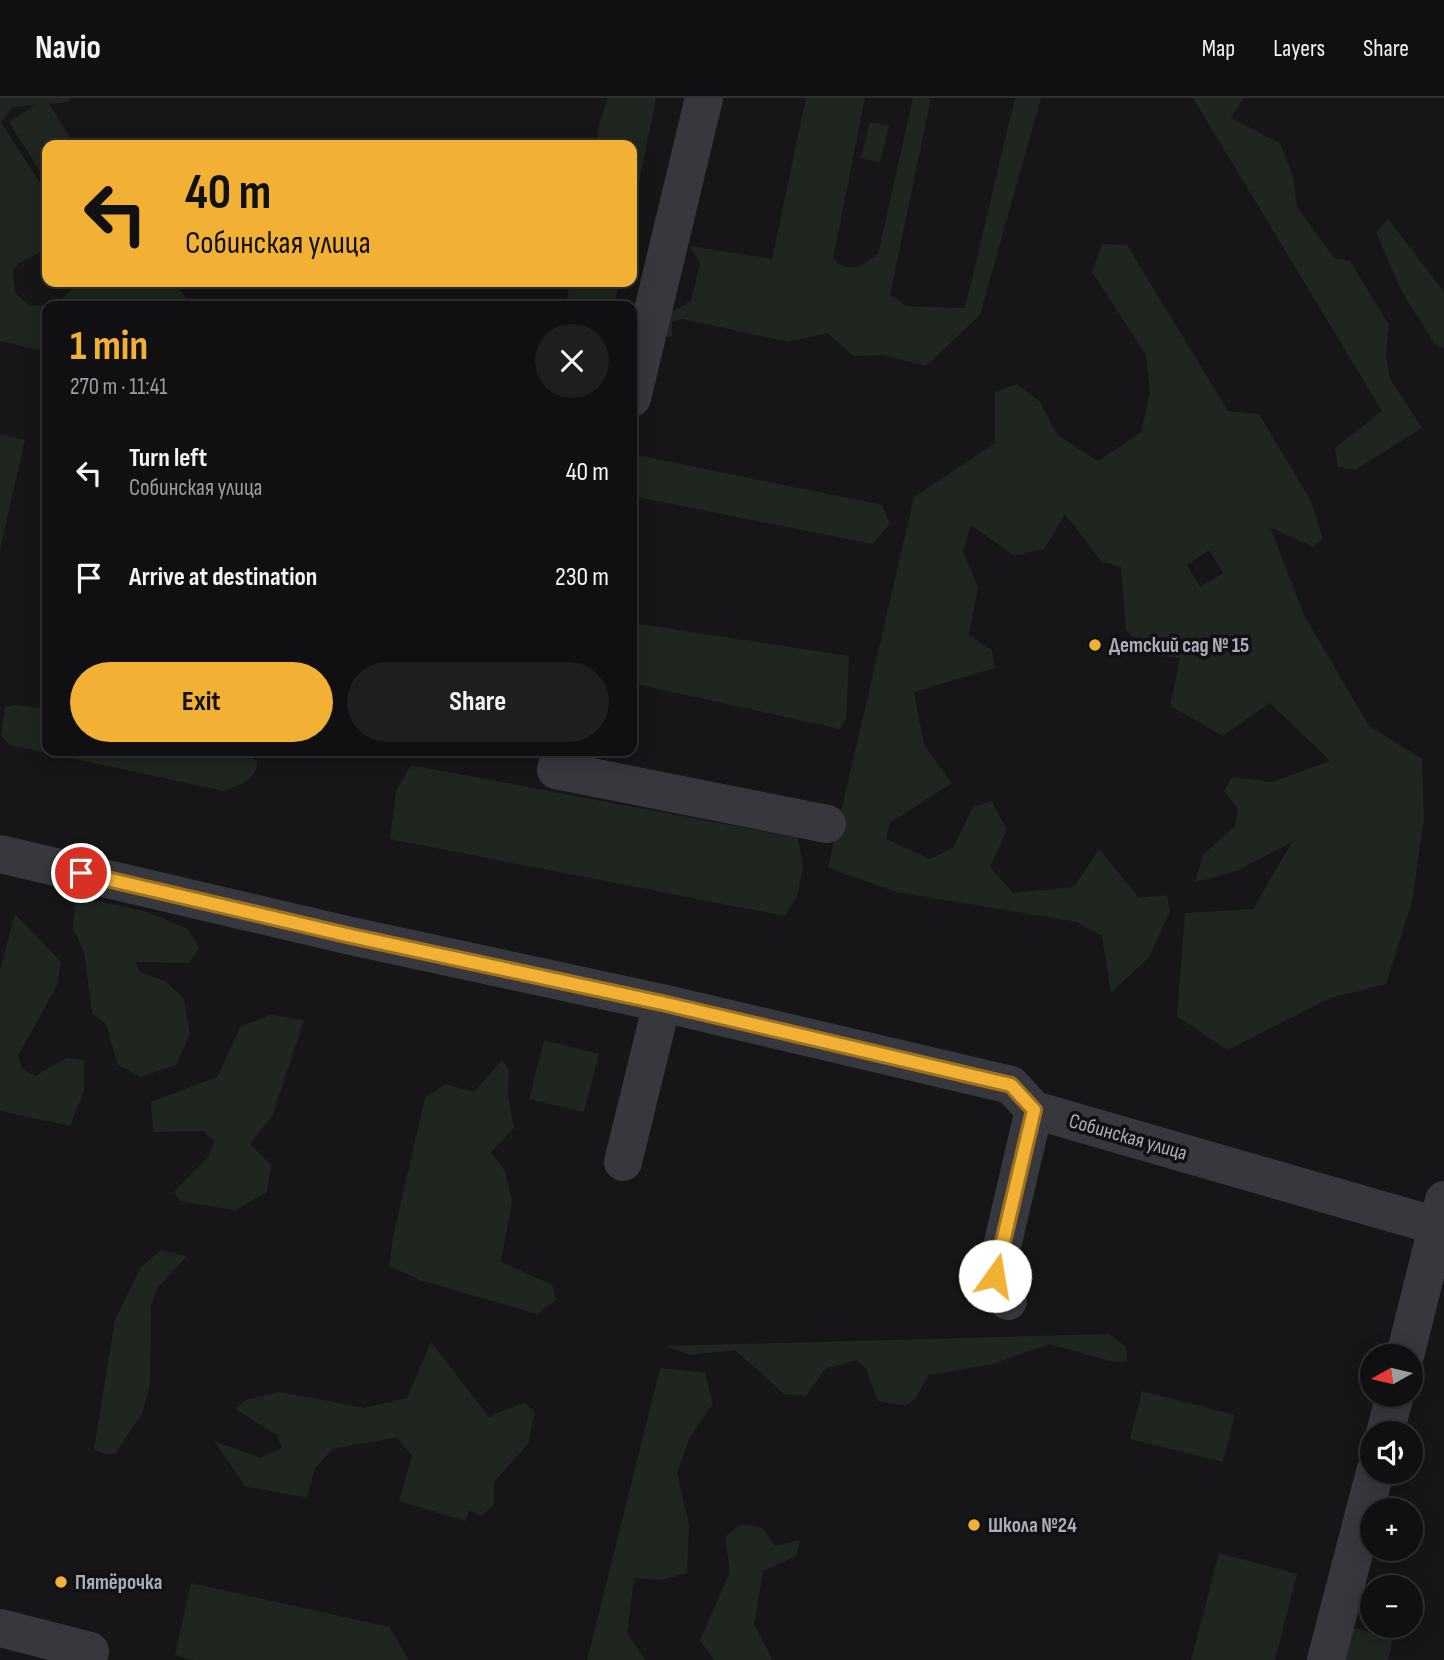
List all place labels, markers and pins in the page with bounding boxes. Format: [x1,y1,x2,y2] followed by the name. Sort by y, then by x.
[1109,633,1249,658] place label: Детский сад № 15
[1087,637,1103,653] marker: Детский сад № 15
[51,843,111,903] pin
[988,1513,1077,1538] place label: Школа №24
[966,1517,982,1533] marker: Школа №24
[75,1570,162,1595] place label: Пятёрочка
[53,1574,69,1590] marker: Пятёрочка

